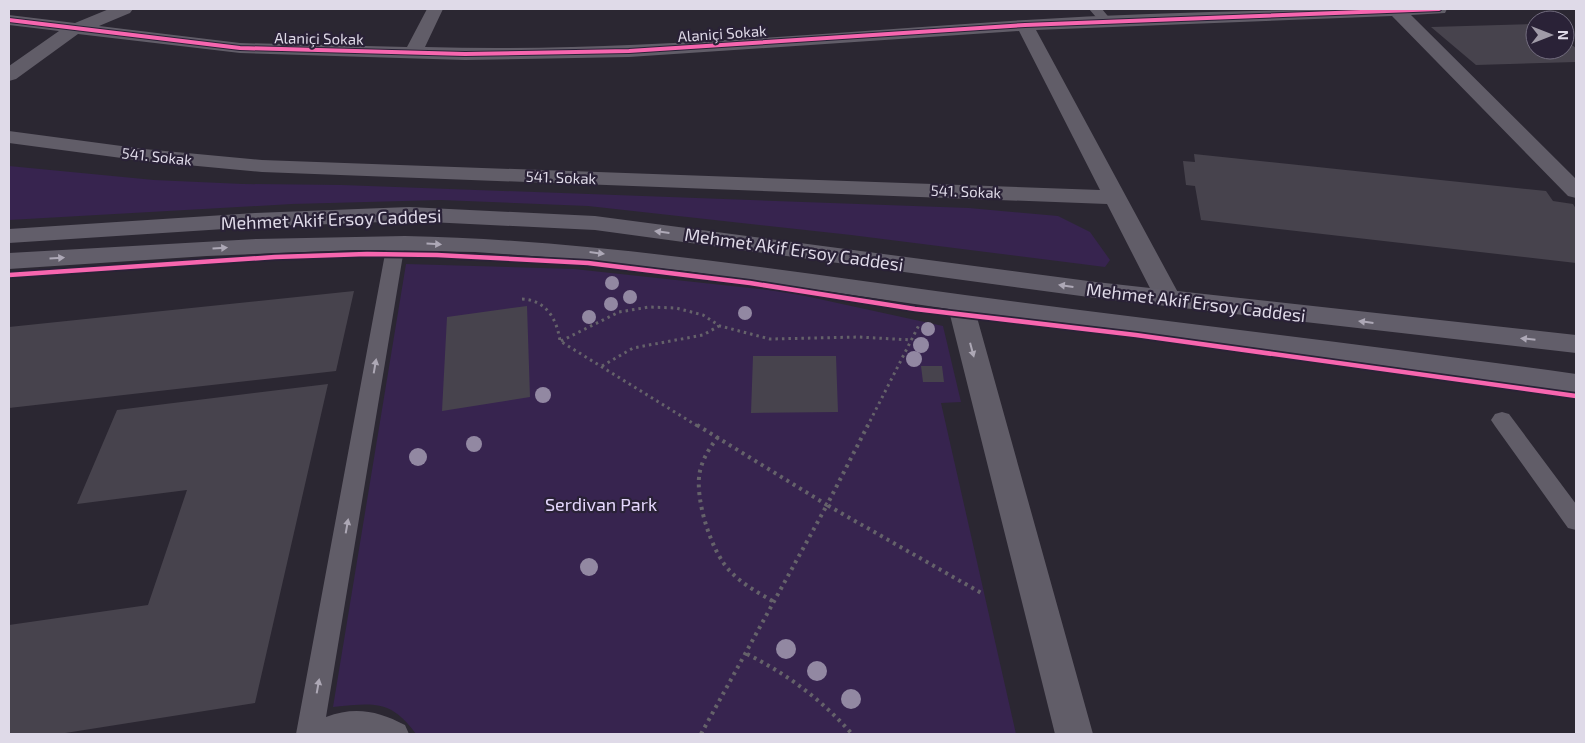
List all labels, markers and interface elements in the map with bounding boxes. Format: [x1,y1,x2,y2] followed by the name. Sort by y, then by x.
[1525,10,1575,60] north arrow
[677,21,768,46] street label: Alaniçi Sokak
[274,28,364,49] street label: Alaniçi Sokak
[1555,30,1572,40] text: N
[121,143,193,169] street label: 541. Sokak
[525,167,597,187] street label: 541. Sokak
[930,181,1002,201] street label: 541. Sokak
[220,204,442,234] street label: Mehmet Akif Ersoy Caddesi
[683,223,905,275] street label: Mehmet Akif Ersoy Caddesi
[654,228,670,236] one-way arrow
[427,240,443,248] one-way arrow
[212,244,228,252] one-way arrow
[589,249,605,257] one-way arrow
[50,254,66,262] one-way arrow
[1085,278,1307,326] street label: Mehmet Akif Ersoy Caddesi
[1057,282,1073,290] one-way arrow
[1358,318,1374,326] one-way arrow
[1519,335,1535,343] one-way arrow
[969,342,977,357] one-way arrow
[371,358,379,374] one-way arrow
[545,493,657,515] park label: Serdivan Park
[343,518,351,534] one-way arrow
[315,678,323,694] one-way arrow

